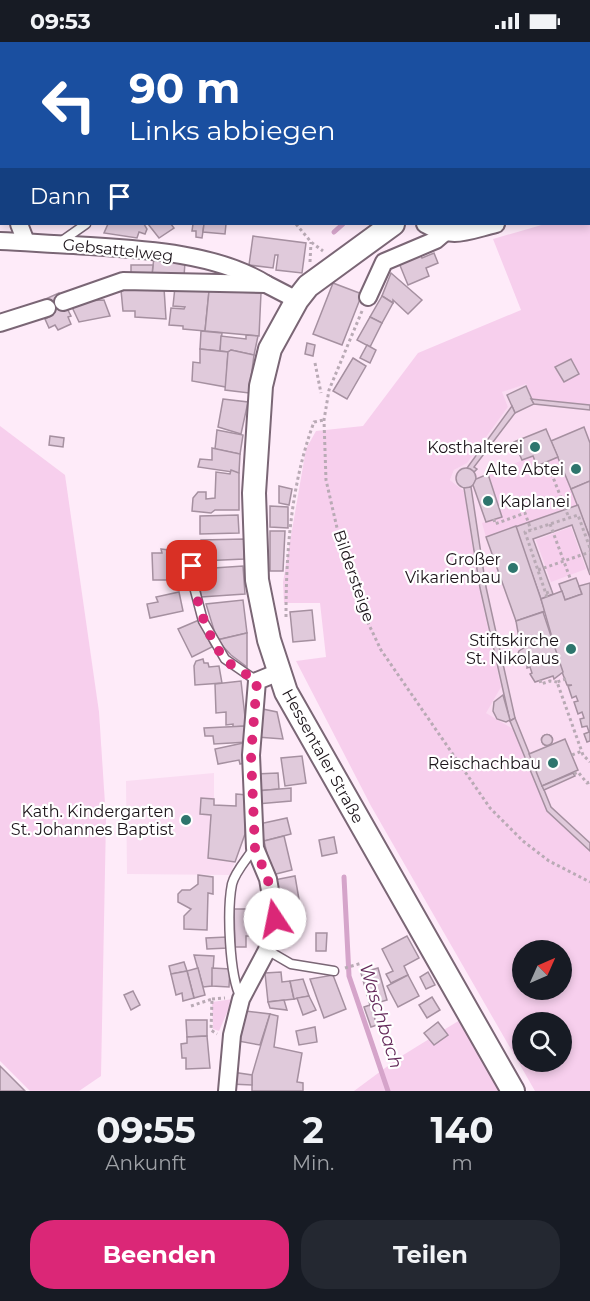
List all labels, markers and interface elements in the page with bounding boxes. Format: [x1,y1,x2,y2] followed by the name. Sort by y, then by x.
[30,8,91,35] text: 09:53
[129,62,240,114] text: 90 m
[30,66,108,144] icon: left
[129,114,336,147] text: Links abbiegen
[103,180,136,213] icon: arrive
[30,183,91,210] text: Dann
[62,235,174,265] street label: Gebsattelweg
[427,438,523,457] place label: Kosthalterei
[528,440,542,454] marker: Kosthalterei
[486,460,564,479] place label: Alte Abtei
[569,462,583,476] marker: Alte Abtei
[500,492,570,511] place label: Kaplanei
[481,494,495,508] marker: Kaplanei
[329,527,379,625] street label: Bildersteige
[166,540,217,591] pin
[175,549,208,582] icon: arrive
[405,550,501,587] place label: Großer Vikarienbau
[506,561,520,575] marker: Großer Vikarienbau
[466,631,559,668] place label: Stiftskirche St. Nikolaus
[564,642,578,656] marker: Stiftskirche St. Nikolaus
[278,685,368,827] street label: Hessentaler Straße
[428,754,541,773] place label: Reischachbau
[546,756,560,770] marker: Reischachbau
[11,802,174,839] place label: Kath. Kindergarten St. Johannes Baptist
[179,813,193,827] marker: Kath. Kindergarten St. Johannes Baptist
[243,887,307,951] position arrow
[512,940,572,1000] north arrow
[512,940,572,1072] map controls
[355,961,407,1071] water label: Waschbach
[512,1012,572,1072] button: search
[96,1108,196,1152] text: 09:55
[302,1108,324,1152] text: 2
[430,1108,494,1152] text: 140
[105,1151,187,1175] text: Ankunft
[292,1151,334,1175] text: Min.
[451,1151,473,1175] text: m
[30,1220,289,1289] button: Beenden
[301,1220,560,1289] button: Teilen

